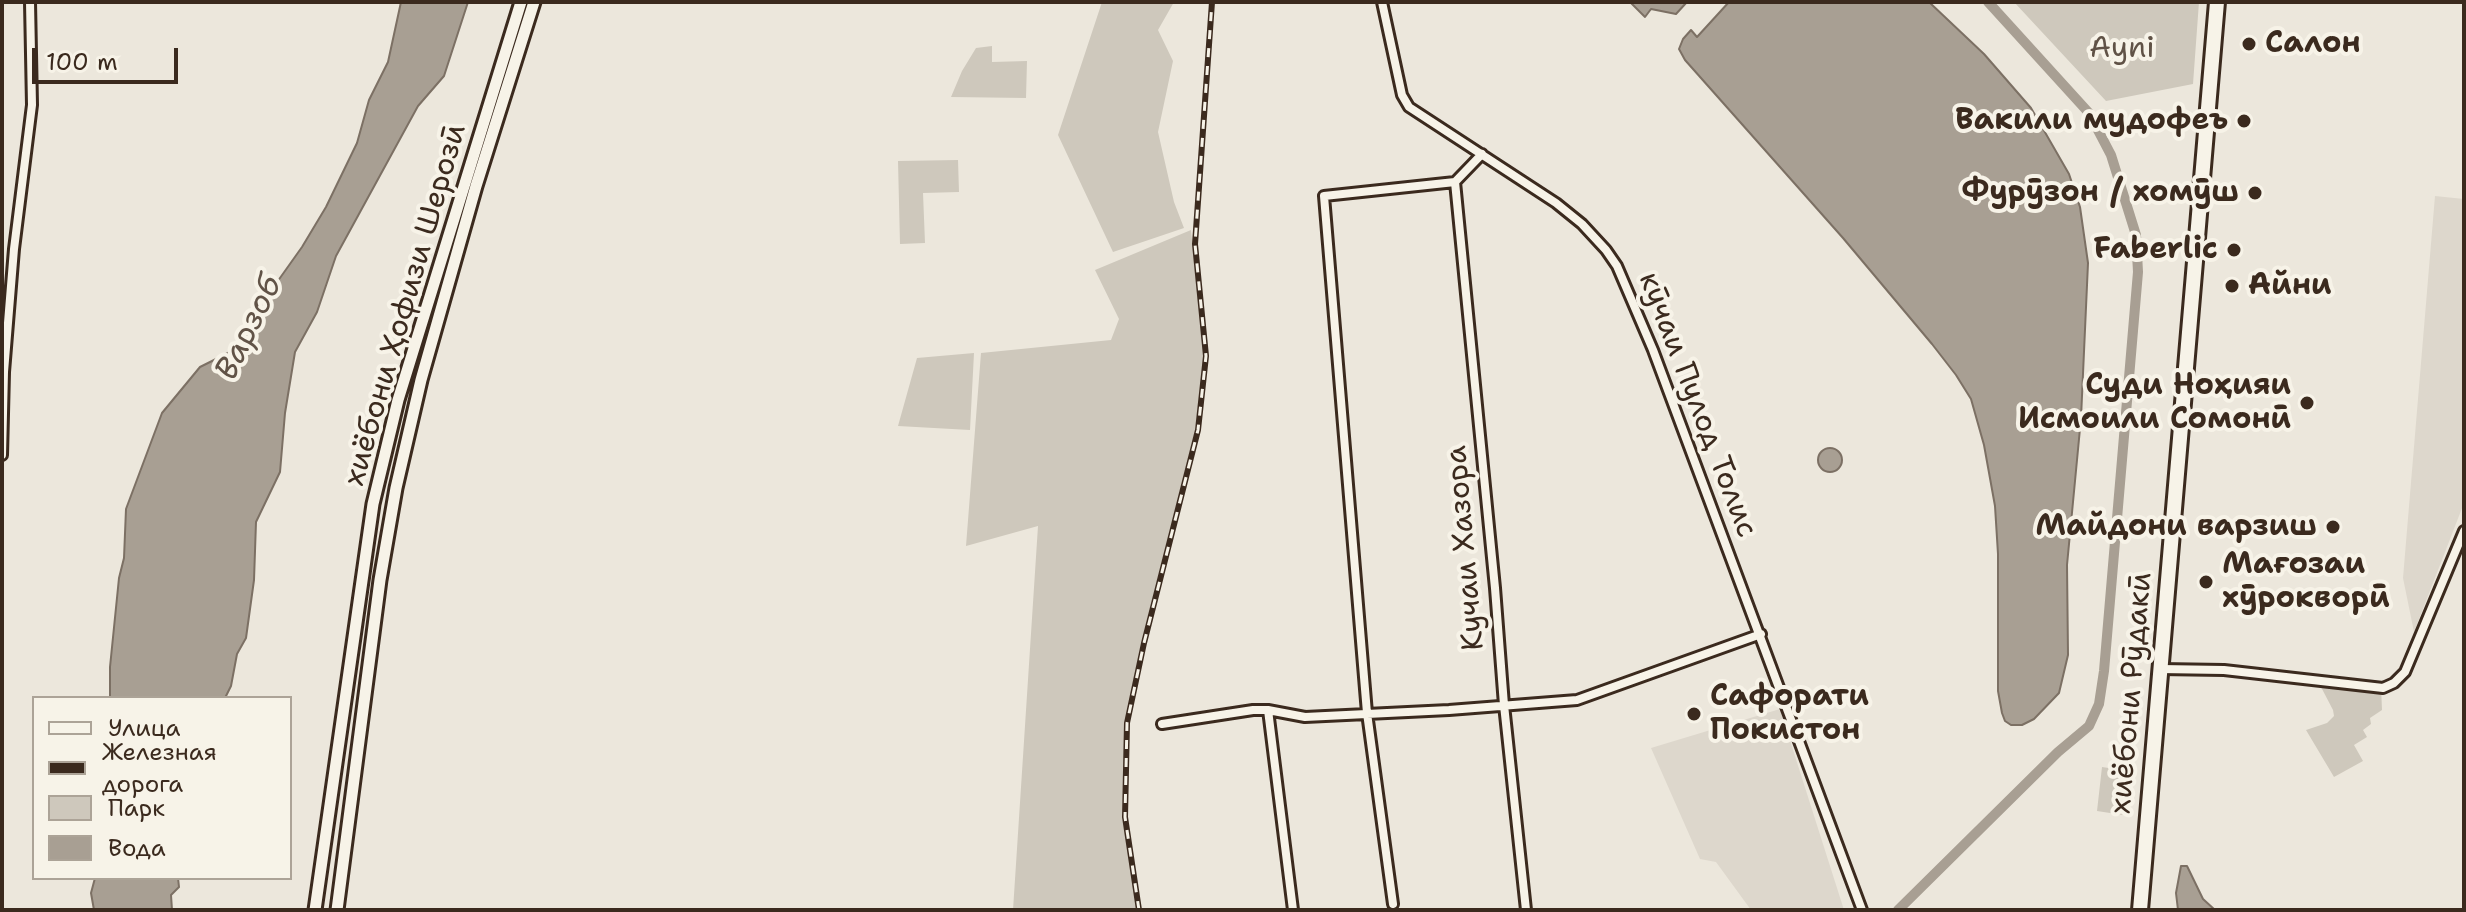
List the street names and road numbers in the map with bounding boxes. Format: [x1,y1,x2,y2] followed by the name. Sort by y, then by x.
[337,120,475,490] street label: хиёбони Ҳофизи Шерозӣ
[1630,267,1764,543] street label: кӯчаи Пулод Толис
[1439,444,1493,652] street label: Кучаи Хазора
[2103,571,2161,815] street label: хиёбони Рӯдакӣ

